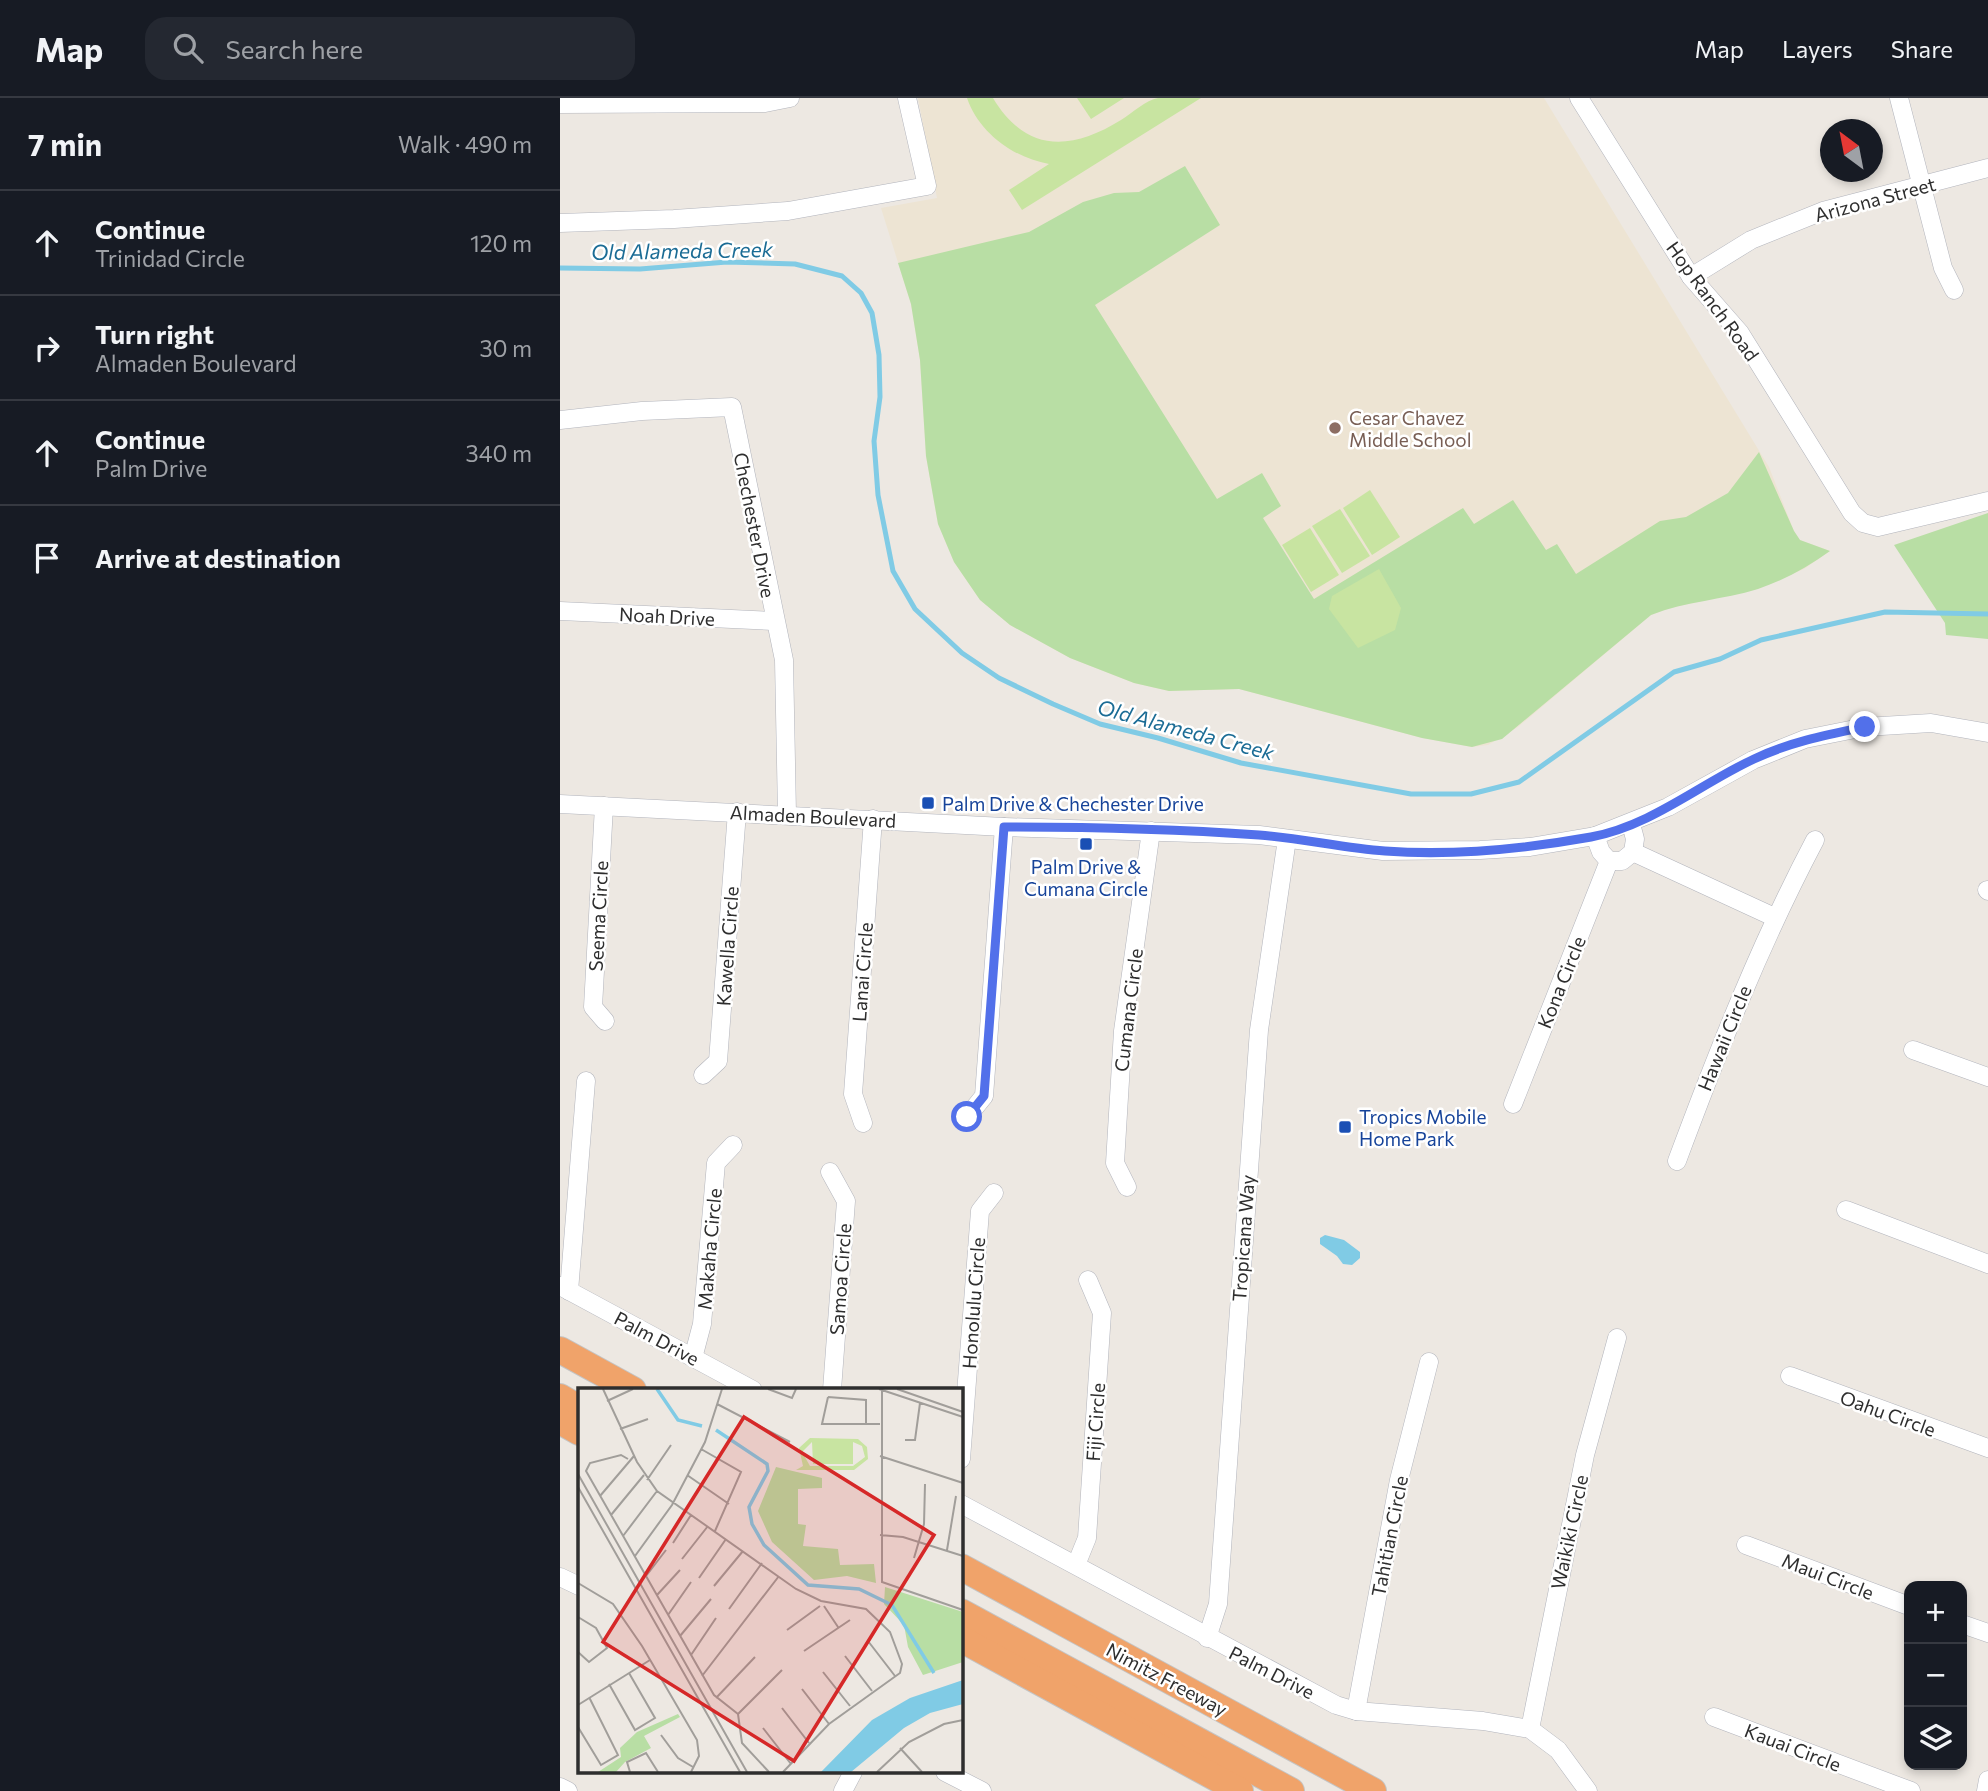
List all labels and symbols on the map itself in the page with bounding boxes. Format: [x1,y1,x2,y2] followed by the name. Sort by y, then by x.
[1820,119,1883,182] north arrow
[1812,172,1938,226] street label: Arizona Street
[591,236,774,264] water label: Old Alameda Creek
[1662,237,1764,365] street label: Hop Ranch Road
[1349,406,1471,451] place label: Cesar Chavez Middle School
[1327,420,1343,436] marker: Cesar Chavez Middle School
[730,450,780,600] street label: Chechester Drive
[618,602,716,630] street label: Noah Drive
[1095,693,1278,765] water label: Old Alameda Creek
[1849,711,1880,742] route end
[942,792,1204,815] place label: Palm Drive & Chechester Drive
[920,795,936,811] marker: Palm Drive & Chechester Drive
[729,800,897,832] street label: Almaden Boulevard
[1078,836,1094,852] marker: Palm Drive & Cumana Circle
[1024,855,1148,900] place label: Palm Drive & Cumana Circle
[584,860,612,972] street label: Seema Circle
[711,885,743,1007] street label: Kawella Circle
[847,922,877,1022] street label: Lanai Circle
[1532,933,1590,1031] street label: Kona Circle
[1109,947,1147,1073] street label: Cumana Circle
[1692,982,1756,1094] street label: Hawaii Circle
[951,1101,982,1132] route start
[1359,1105,1486,1150] place label: Tropics Mobile Home Park
[1337,1119,1353,1135] marker: Tropics Mobile Home Park
[1227,1174,1259,1302] street label: Tropicana Way
[692,1187,726,1311] street label: Makaha Circle
[825,1222,855,1336] street label: Samoa Circle
[957,1236,989,1370] street label: Honolulu Circle
[611,1306,703,1370] street label: Palm Drive
[1081,1382,1109,1462] street label: Fiji Circle
[1837,1385,1939,1441] street label: Oahu Circle
[578,1388,962,1774] inset map
[1546,1473,1592,1591] street label: Waikiki Circle
[1366,1474,1412,1598] street label: Tahitian Circle
[1779,1548,1877,1604] street label: Maui Circle
[1103,1637,1232,1721] street label: Nimitz Freeway
[1225,1641,1319,1703] street label: Palm Drive
[1742,1718,1844,1776] street label: Kauai Circle

